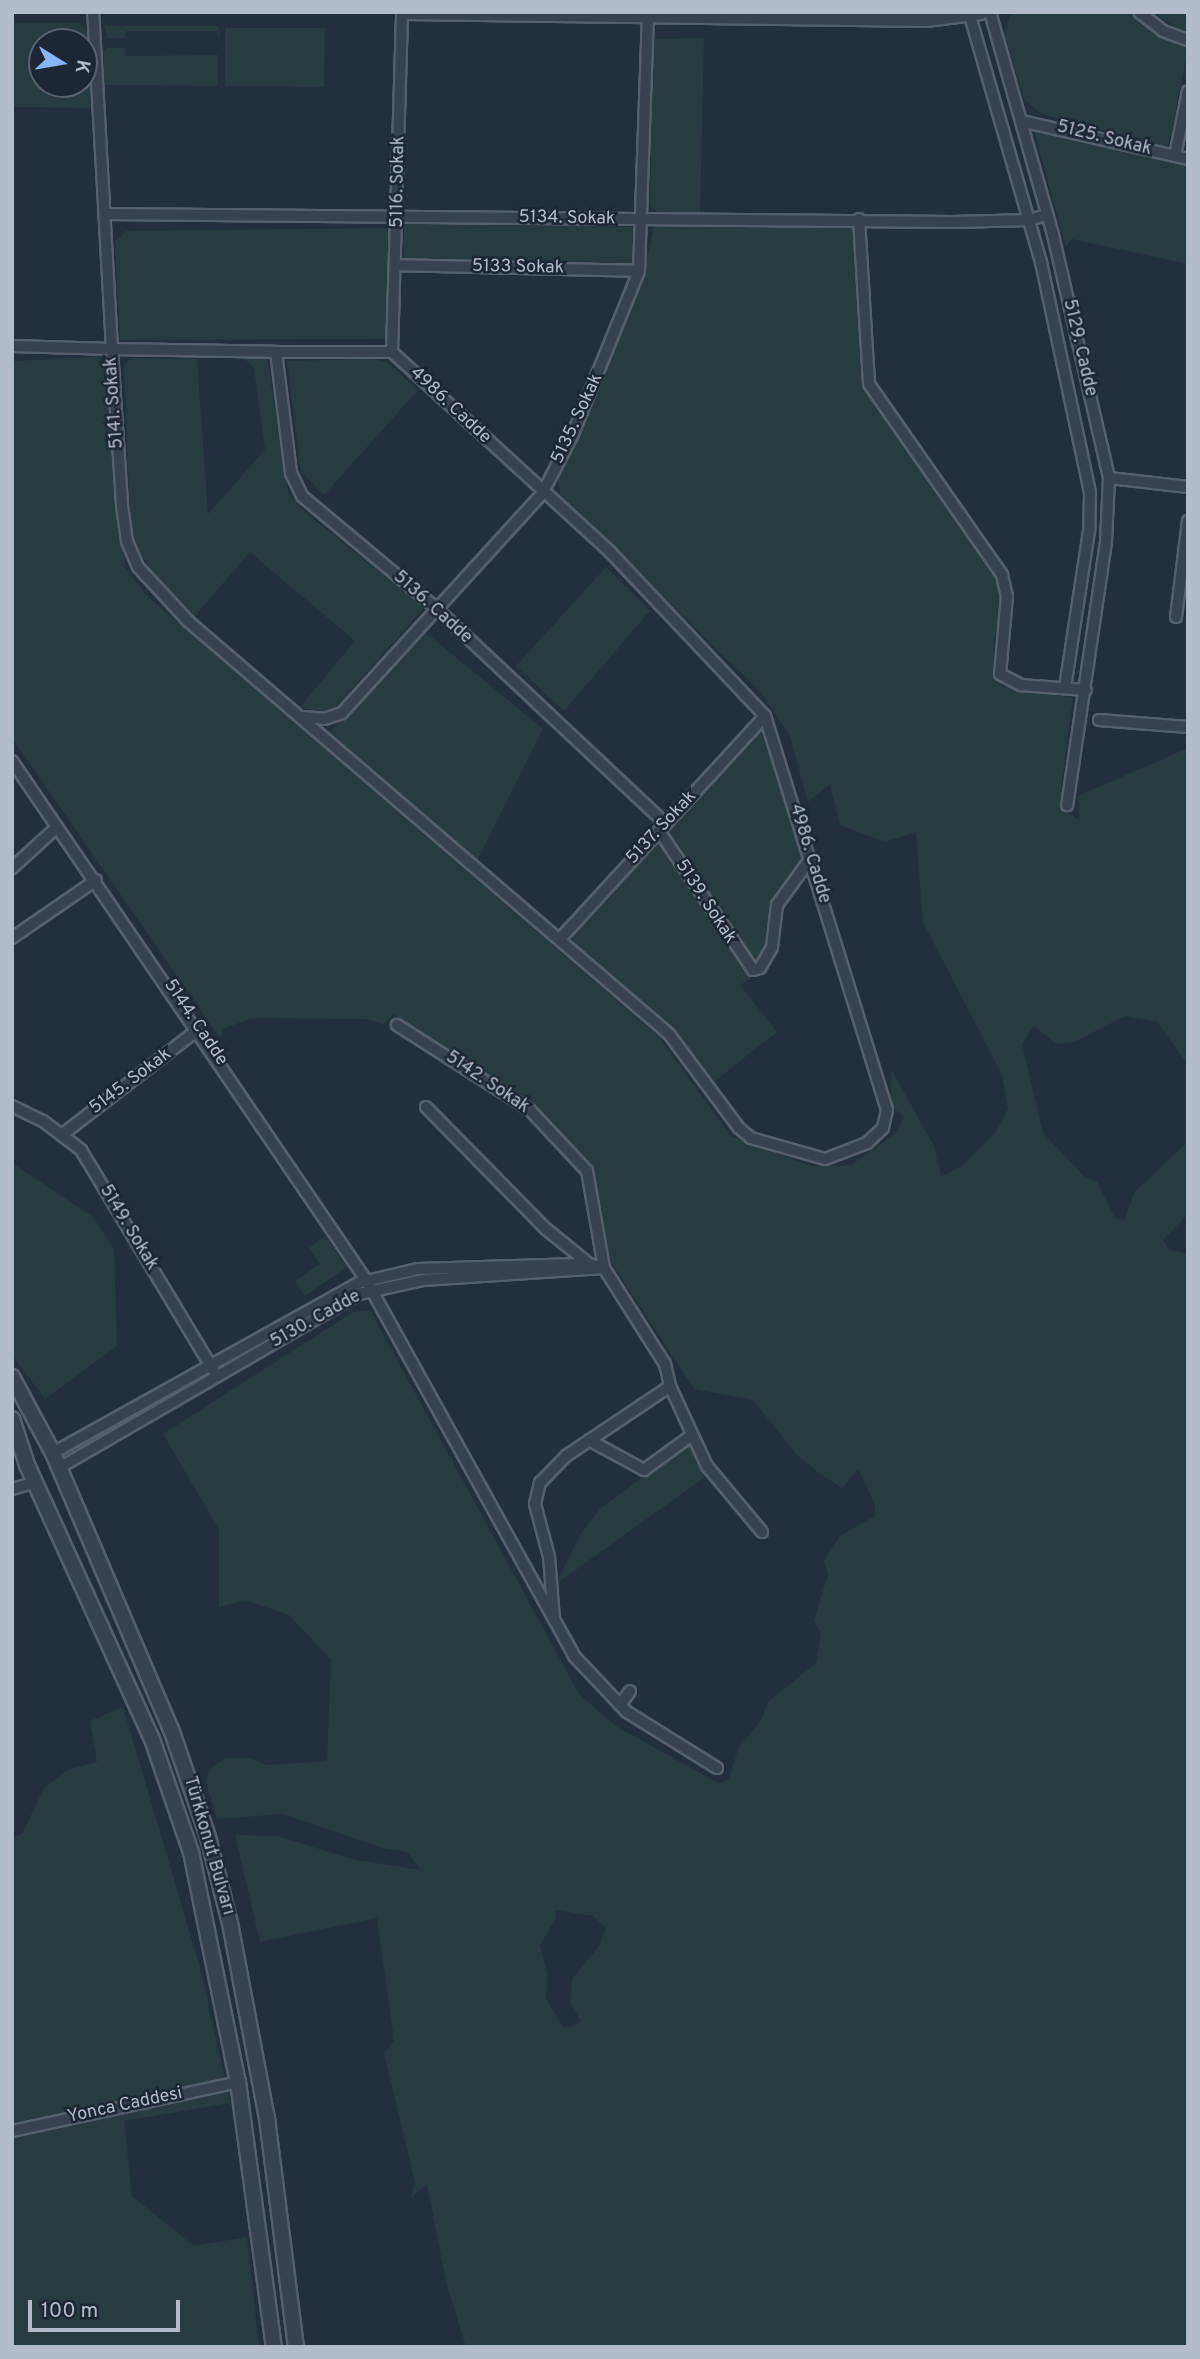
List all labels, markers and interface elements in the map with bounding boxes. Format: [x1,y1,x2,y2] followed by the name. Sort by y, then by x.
[28,28,98,98] north arrow
[69,58,95,76] text: K
[1054,117,1154,161] street label: 5125. Sokak
[387,136,411,228] street label: 5116. Sokak
[518,207,616,231] street label: 5134. Sokak
[472,256,564,280] street label: 5133 Sokak
[1057,297,1101,399] street label: 5129. Cadde
[101,356,129,450] street label: 5141. Sokak
[405,363,495,449] street label: 4986. Cadde
[548,371,608,467] street label: 5135. Sokak
[388,567,476,649] street label: 5136. Cadde
[622,787,702,869] street label: 5137. Sokak
[784,802,834,906] street label: 4986. Cadde
[670,856,740,948] street label: 5139. Sokak
[158,976,232,1070] street label: 5144. Cadde
[86,1044,176,1120] street label: 5145. Sokak
[441,1047,533,1119] street label: 5142. Sokak
[94,1181,162,1275] street label: 5149. Sokak
[267,1286,365,1354] street label: 5130. Cadde
[178,1774,238,1918] street label: Türkkonut Bulvarı
[66,2083,184,2129] street label: Yonca Caddesi
[32,2286,184,2330] scale bar
[41,2298,98,2325] text: 100 m

